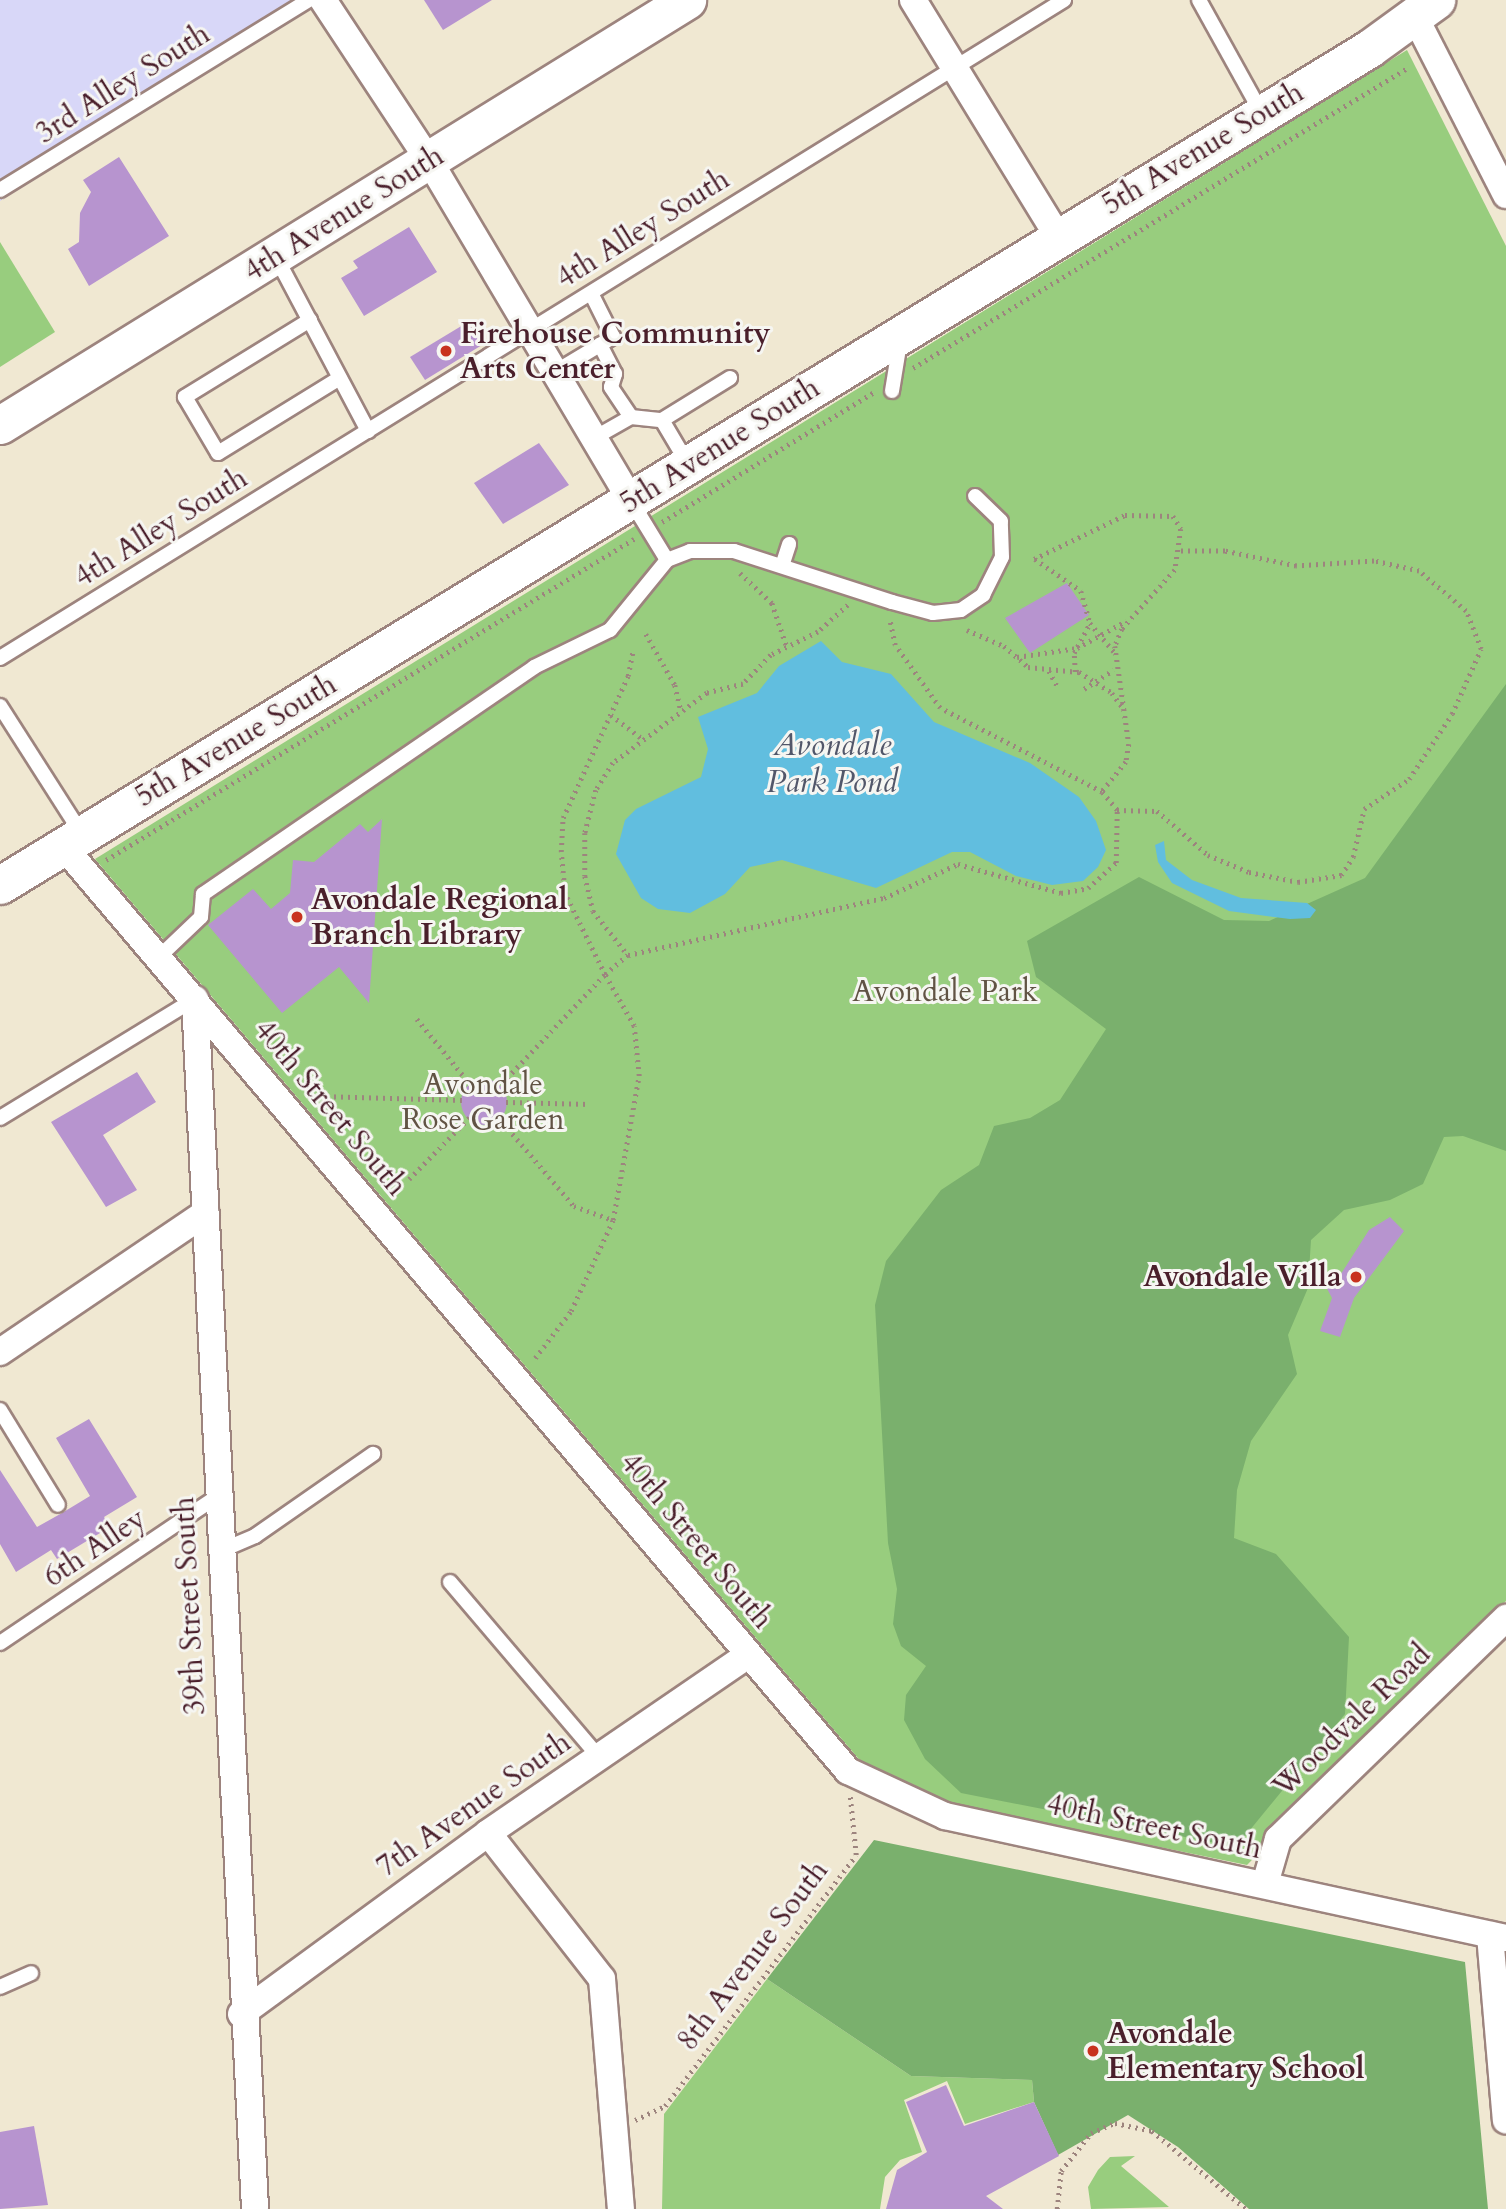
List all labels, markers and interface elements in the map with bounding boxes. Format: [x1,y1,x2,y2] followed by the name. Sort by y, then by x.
[29,16,217,152] street label: 3rd Alley South
[1096,75,1310,223] street label: 5th Avenue South
[238,138,450,290] street label: 4th Avenue South
[550,161,736,297] street label: 4th Alley South
[460,316,771,386] place label: Firehouse Community Arts Center
[438,343,454,359] marker: Firehouse Community Arts Center
[614,370,826,522] street label: 5th Avenue South
[68,460,254,596] street label: 4th Alley South
[129,667,343,815] street label: 5th Avenue South
[766,727,898,802] water label: Avondale Park Pond
[311,882,568,953] place label: Avondale Regional Branch Library
[289,909,305,925] marker: Avondale Regional Branch Library
[852,974,1038,1010] park label: Avondale Park
[246,1013,414,1203] street label: 40th Street South
[401,1067,565,1138] park label: Avondale Rose Garden
[1143,1259,1342,1295] place label: Avondale Villa
[1348,1269,1364,1285] marker: Avondale Villa
[612,1446,780,1636] street label: 40th Street South
[166,1496,214,1716] street label: 39th Street South
[37,1501,153,1595] street label: 6th Alley
[1266,1637,1438,1805] street label: Woodvale Road
[370,1725,578,1885] street label: 7th Avenue South
[1043,1787,1265,1867] street label: 40th Street South
[670,1854,836,2058] street label: 8th Avenue South
[1107,2016,1364,2086] place label: Avondale Elementary School
[1085,2043,1101,2059] marker: Avondale Elementary School

